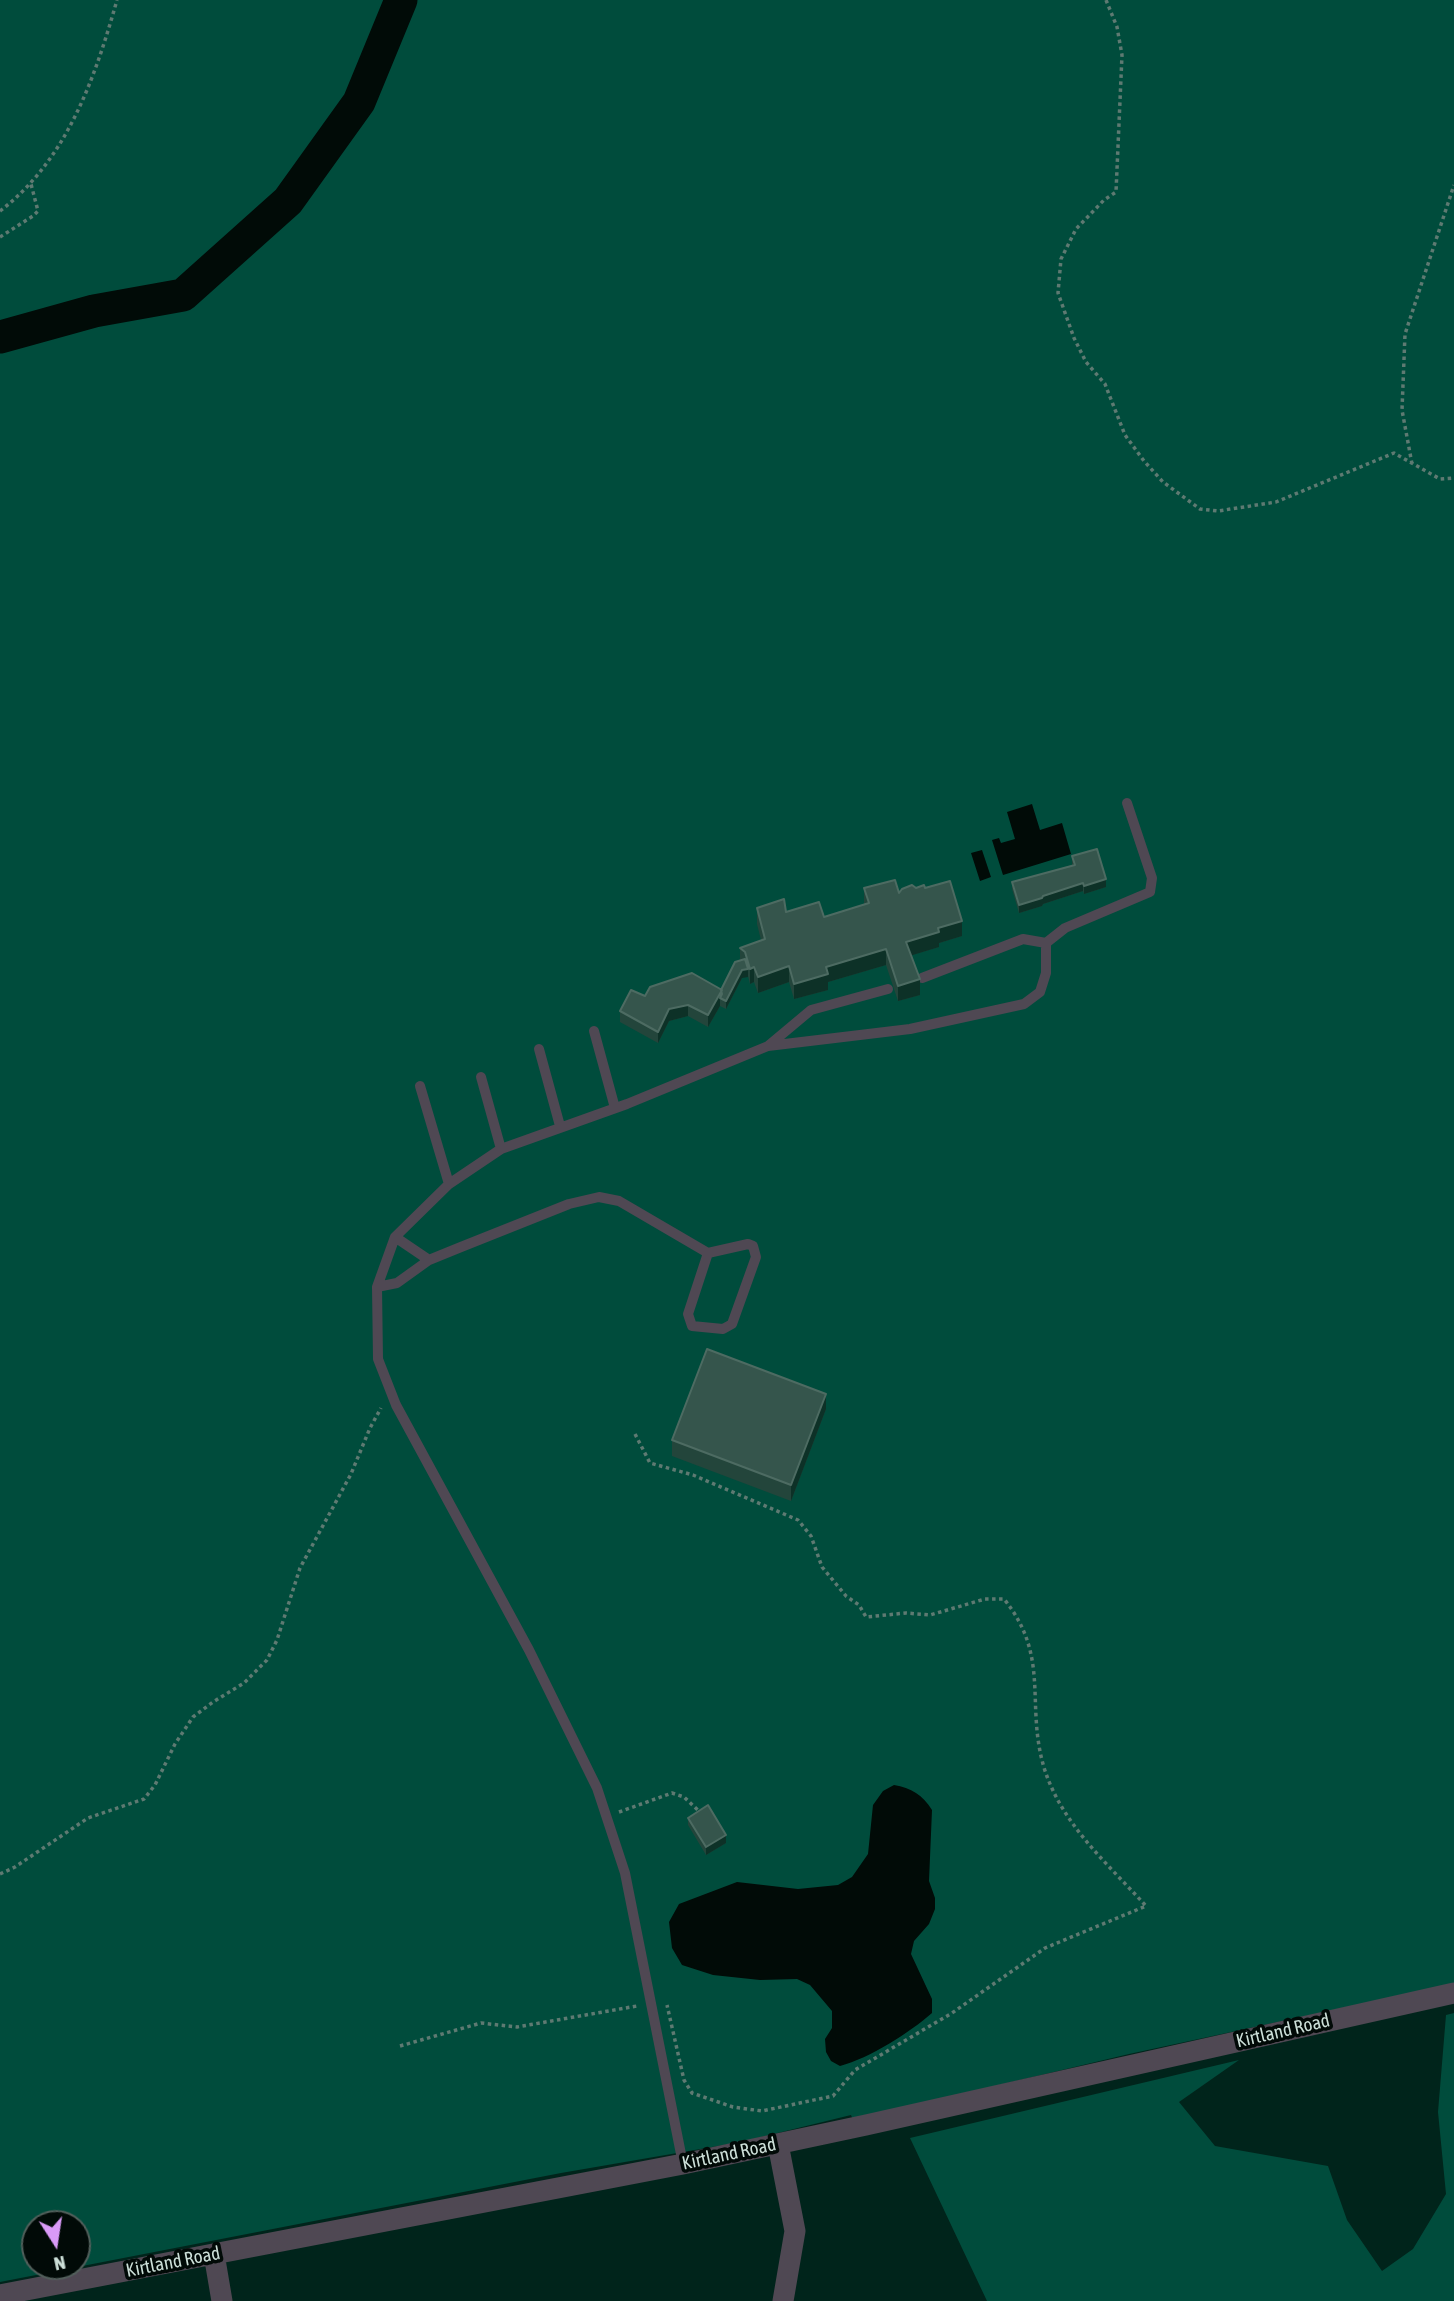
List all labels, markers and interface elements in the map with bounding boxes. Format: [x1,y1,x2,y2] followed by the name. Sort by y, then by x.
[1234,2009,1332,2053] street label: Kirtland Road
[680,2133,778,2175] street label: Kirtland Road
[21,2210,91,2280] north arrow
[124,2242,222,2282] street label: Kirtland Road
[52,2252,68,2276] text: N

